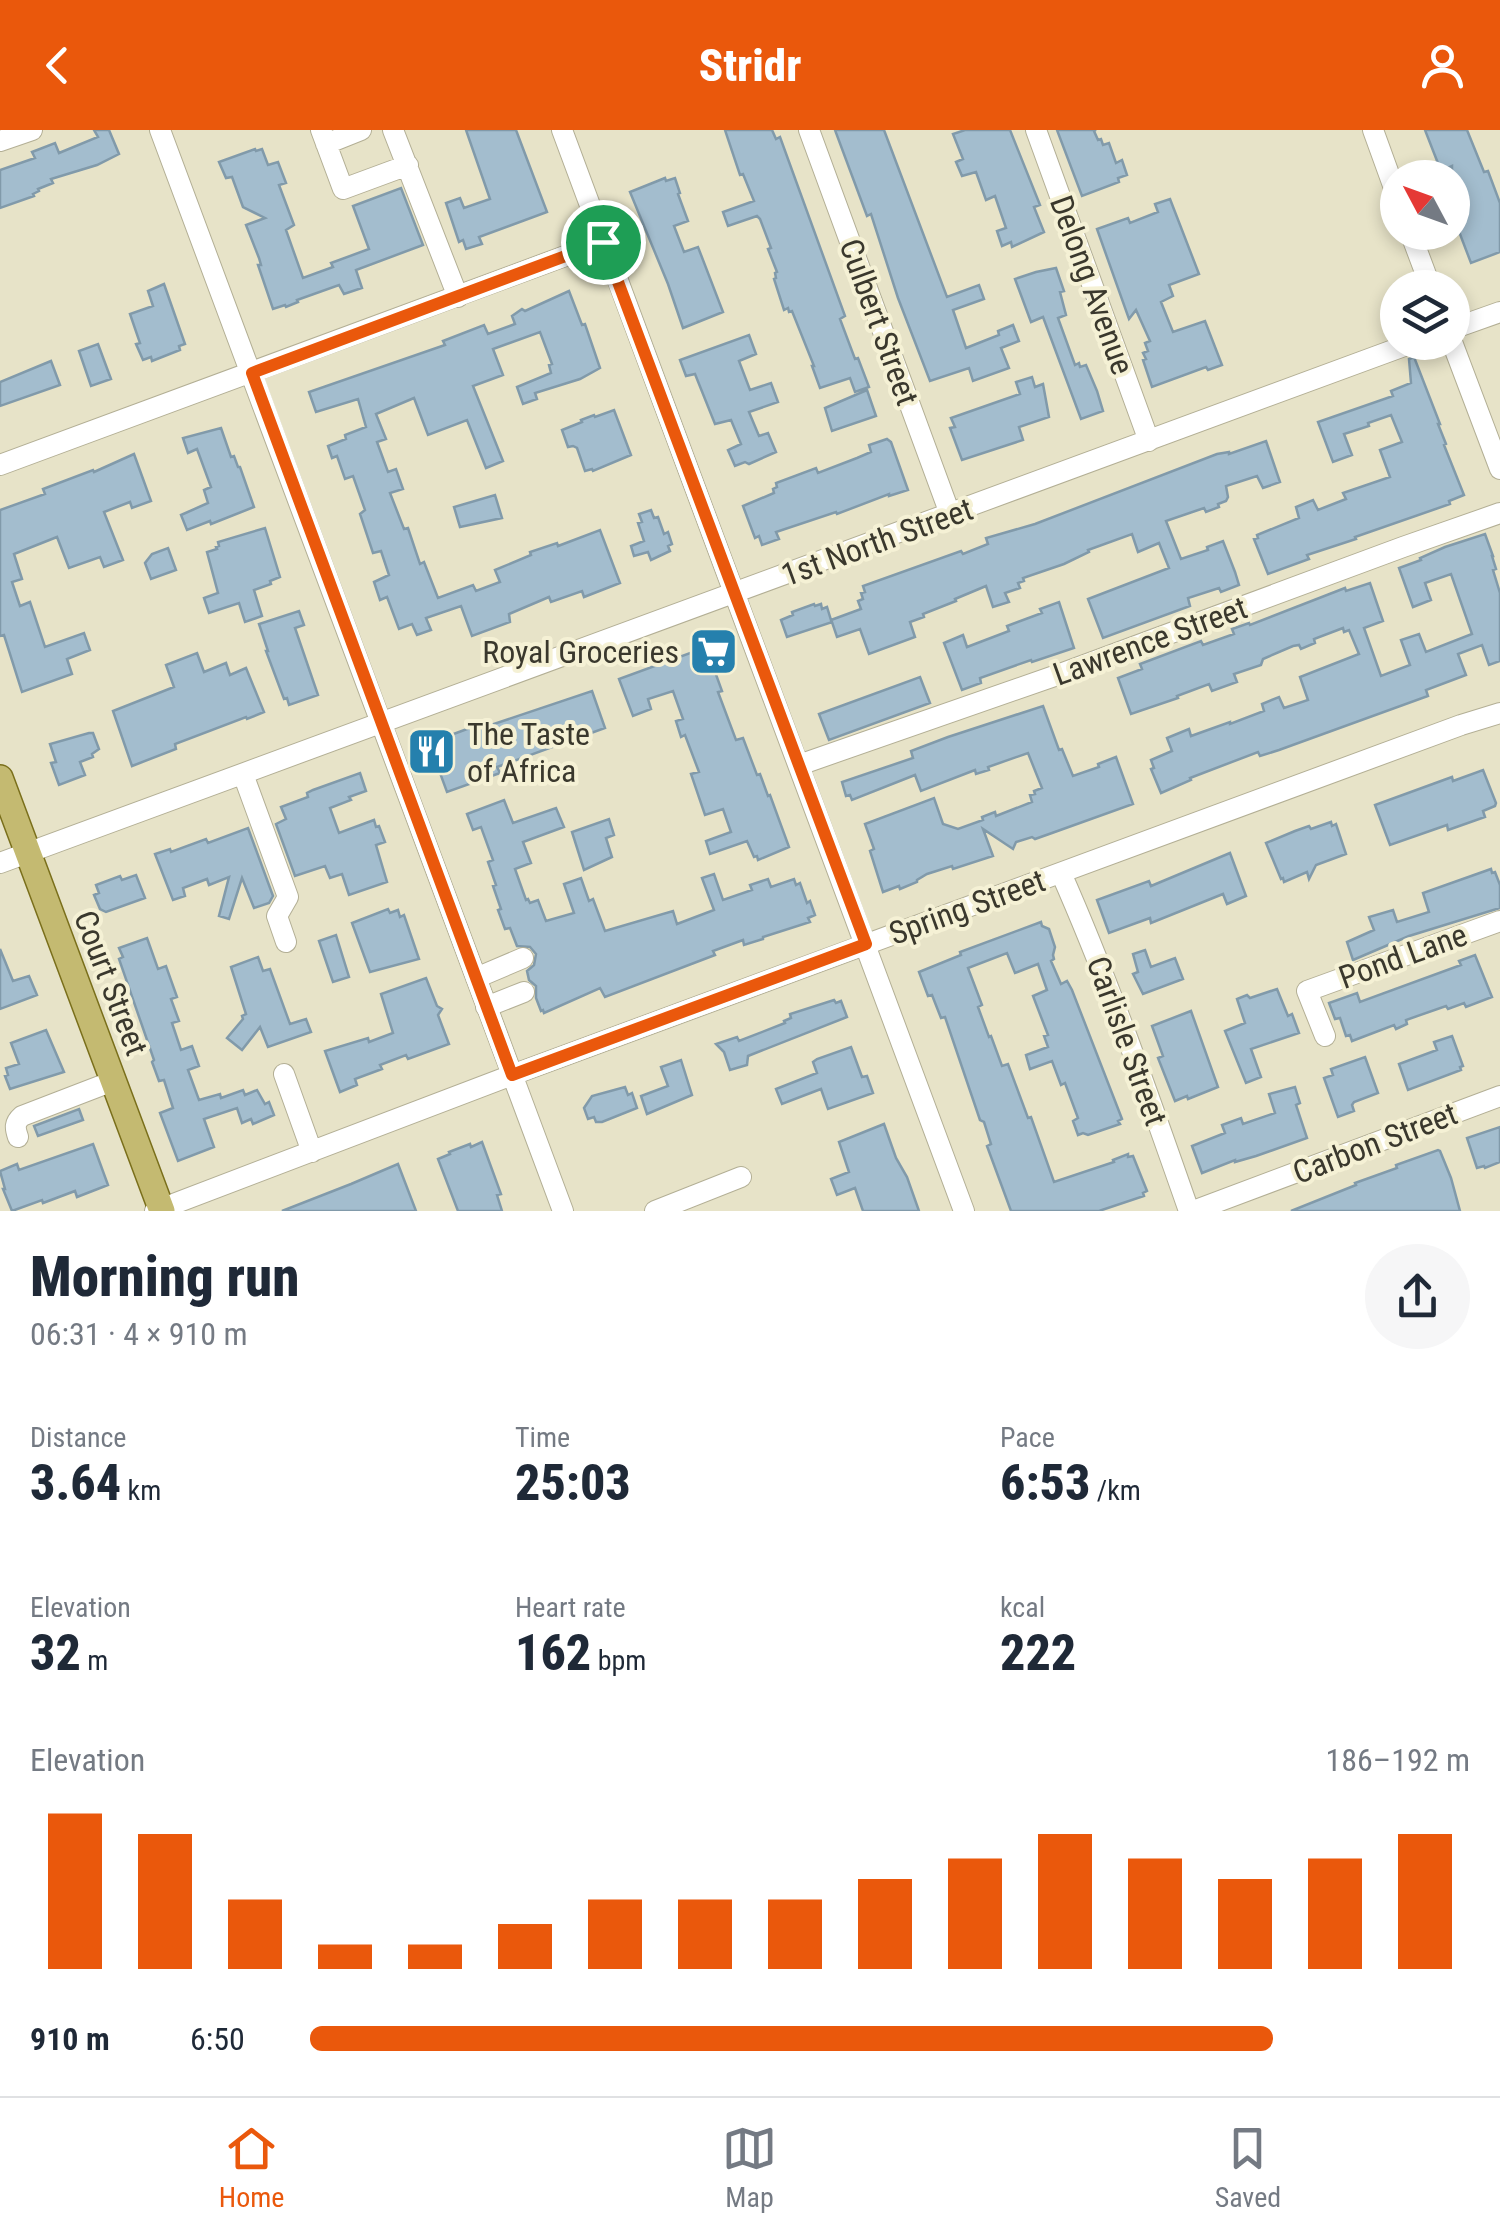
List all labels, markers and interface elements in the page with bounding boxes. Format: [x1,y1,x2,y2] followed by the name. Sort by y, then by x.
[30,38,85,93] icon: back
[1415,38,1470,93] icon: person
[699,39,801,92] text: Stridr
[1380,160,1470,250] north arrow
[1380,160,1470,360] map controls
[1042,190,1142,380] street label: Delong Avenue
[561,200,646,285] pin
[576,215,631,270] icon: arrive
[831,234,927,410] street label: Culbert Street
[1380,270,1470,360] button: layers
[776,490,978,594] street label: 1st North Street
[1048,588,1252,694] street label: Lawrence Street
[688,626,740,678] supermarket icon: Royal Groceries
[482,633,679,671] place label: Royal Groceries
[467,715,590,790] place label: The Taste of Africa
[406,726,458,778] restaurant icon: The Taste of Africa
[884,861,1050,953] street label: Spring Street
[66,905,156,1061] street label: Court Street
[1334,915,1472,997] street label: Pond Lane
[1079,951,1175,1131] street label: Carlisle Street
[1287,1094,1463,1192] street label: Carbon Street
[1365,1244,1470,1349] button: share
[30,1245,299,1309] text: Morning run
[30,1315,248,1353] text: 06:31 · 4 × 910 m
[30,1421,127,1454] text: Distance
[515,1421,570,1454] text: Time
[1000,1421,1055,1454] text: Pace
[30,1454,121,1512] text: 3.64
[515,1454,631,1512] text: 25:03
[1000,1454,1090,1512] text: 6:53
[121,1474,161,1507] text: km
[1090,1474,1141,1507] text: /km
[30,1591,131,1624] text: Elevation
[515,1591,626,1624] text: Heart rate
[1000,1591,1045,1624] text: kcal
[30,1624,81,1682] text: 32
[515,1624,591,1682] text: 162
[1000,1624,1076,1682] text: 222
[81,1644,108,1677] text: m
[591,1644,646,1677] text: bpm
[30,1741,145,1779] text: Elevation
[1325,1741,1470,1779] text: 186–192 m
[30,2020,110,2058] text: 910 m
[190,2020,245,2058] text: 6:50
[219,2121,284,2214] tab: Home
[722,2121,777,2214] tab: Map
[1215,2121,1281,2214] tab: Saved

